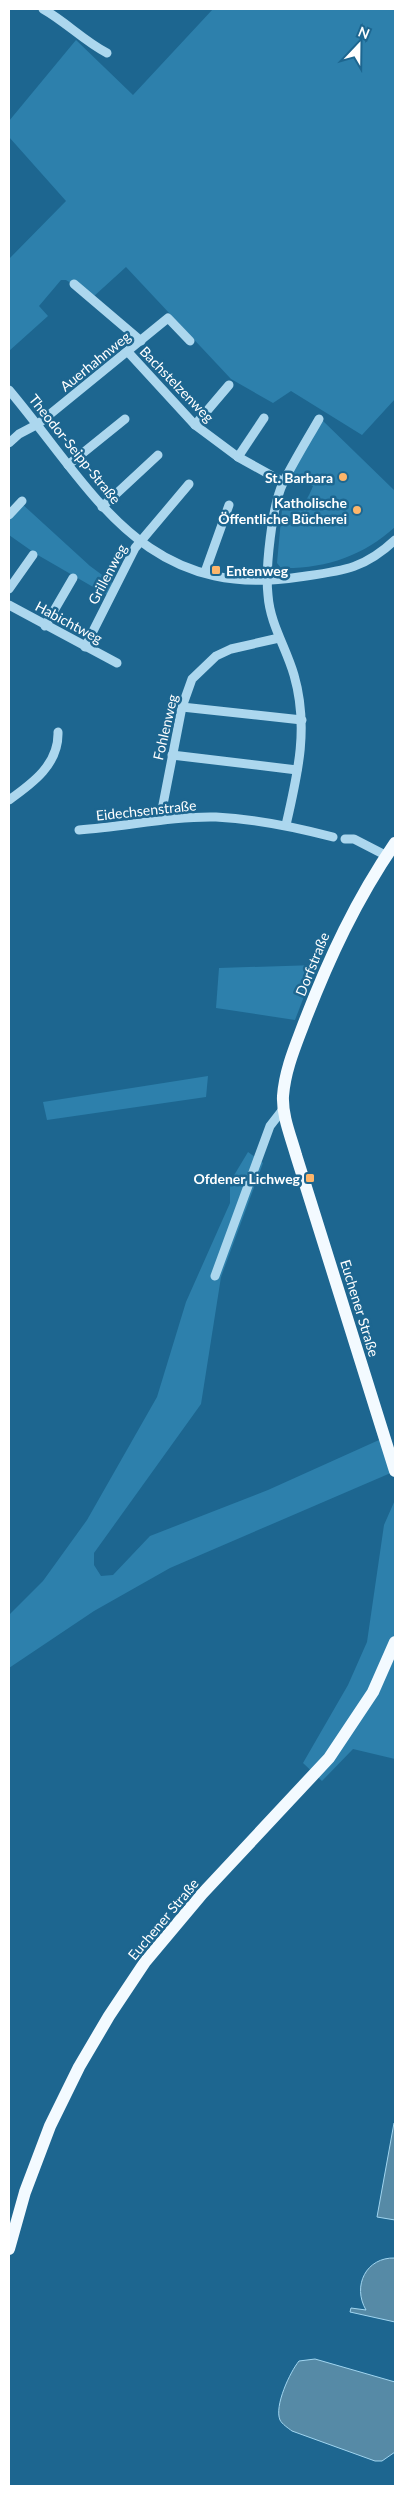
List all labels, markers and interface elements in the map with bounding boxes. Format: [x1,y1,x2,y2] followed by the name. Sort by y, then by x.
[334,20,384,70] north arrow
[356,23,372,42] text: N
[56,327,134,395] street label: Auerhahnweg
[136,342,218,426] street label: Bachstelzenweg
[26,391,124,507] street label: Theodor-Seipp-Straße
[265,469,333,486] place label: St. Barbara
[337,471,349,483] marker: St. Barbara
[218,494,348,527] place label: Katholische Öffentliche Bücherei
[351,504,363,516] marker: Katholische Öffentliche Bücherei
[84,541,130,607] street label: Grillenweg
[226,562,289,579] place label: Entenweg
[210,564,222,576] marker: Entenweg
[32,597,106,647] street label: Habichtweg
[149,692,181,762] street label: Fohlenweg
[95,796,197,824] street label: Eidechsenstraße
[292,930,332,998] street label: Dorfstraße
[193,1170,301,1187] place label: Ofdener Lichweg
[304,1172,316,1184] marker: Ofdener Lichweg
[337,1257,383,1359] street label: Euchener Straße
[124,1875,202,1963] street label: Euchener Straße

